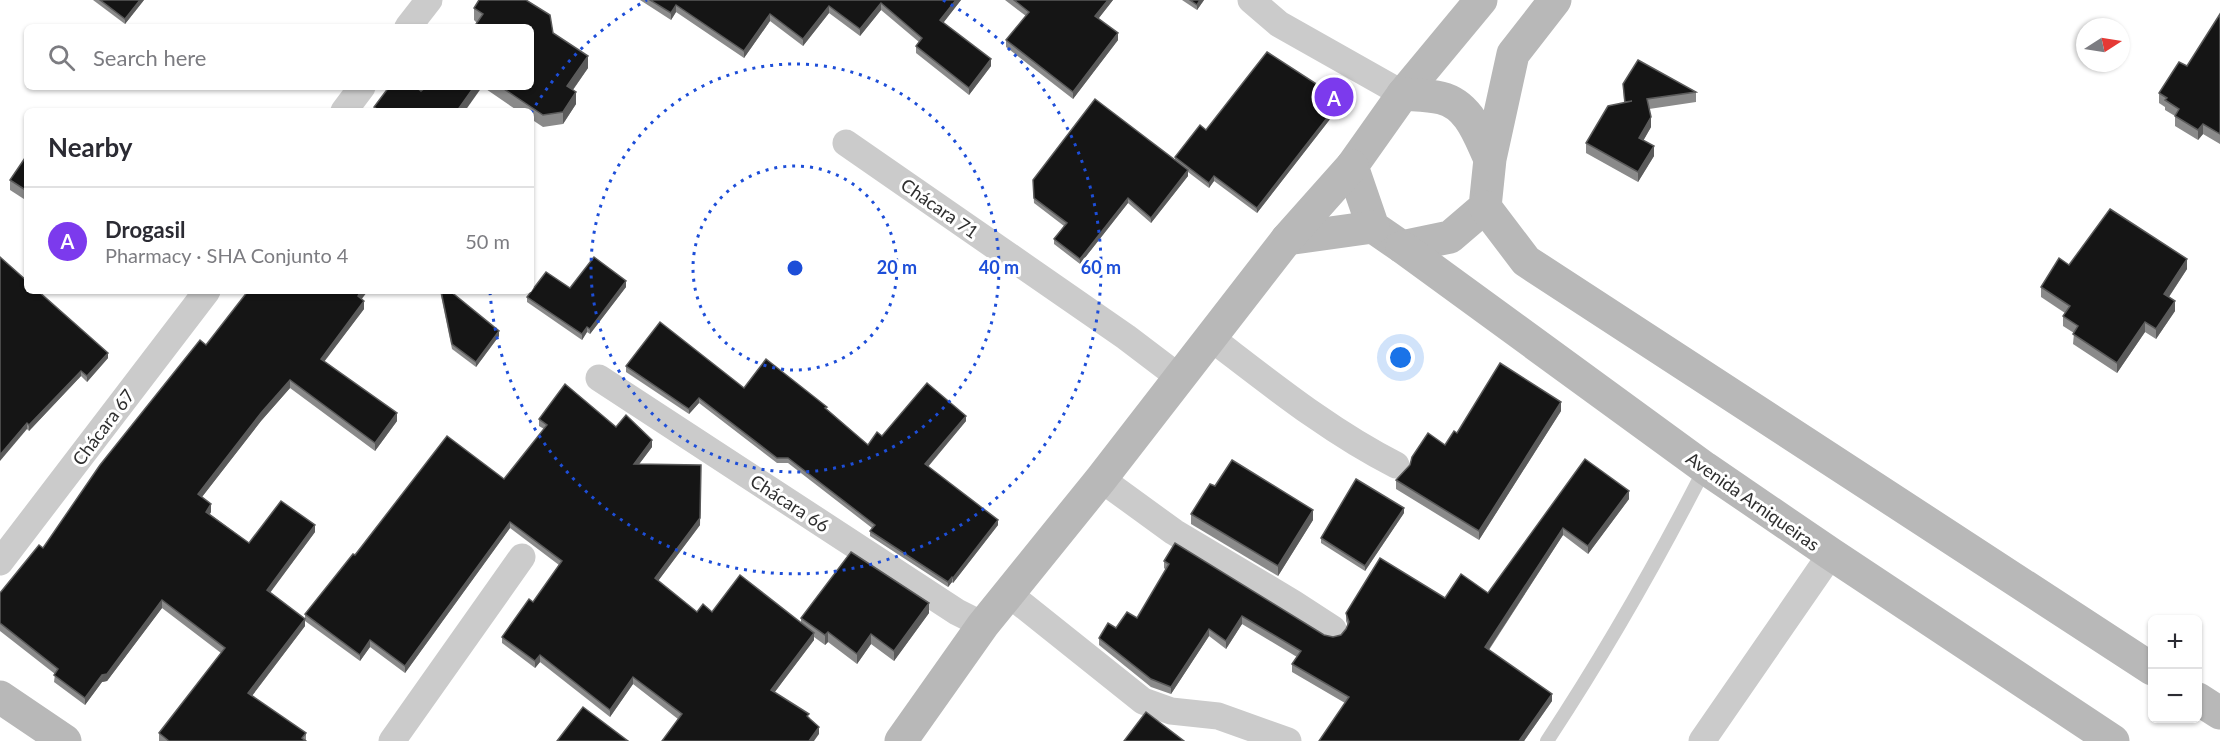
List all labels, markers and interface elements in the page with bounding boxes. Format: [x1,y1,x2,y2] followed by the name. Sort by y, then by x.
[2076,18,2130,72] north arrow
[24,24,534,90] search box
[45,41,78,74] icon: search
[93,44,206,71] text: Search here
[1314,74,1354,120] pin: A
[48,131,133,163] text: Nearby
[897,173,983,243] street label: Chácara 71
[105,216,185,243] text: Drogasil
[61,229,74,253] text: A
[465,229,510,253] text: 50 m
[105,243,348,267] text: Pharmacy · SHA Conjunto 4
[877,256,917,278] text: 20 m
[979,256,1019,278] text: 40 m
[1081,256,1121,278] text: 60 m
[785,258,805,278] centre of rings
[1386,343,1415,372] your location
[67,385,139,469] street label: Chácara 67
[1682,447,1824,555] street label: Avenida Arniqueiras
[747,469,833,537] street label: Chácara 66
[2148,615,2202,723] map controls
[2148,615,2202,669] button: +
[2148,669,2202,723] button: −

